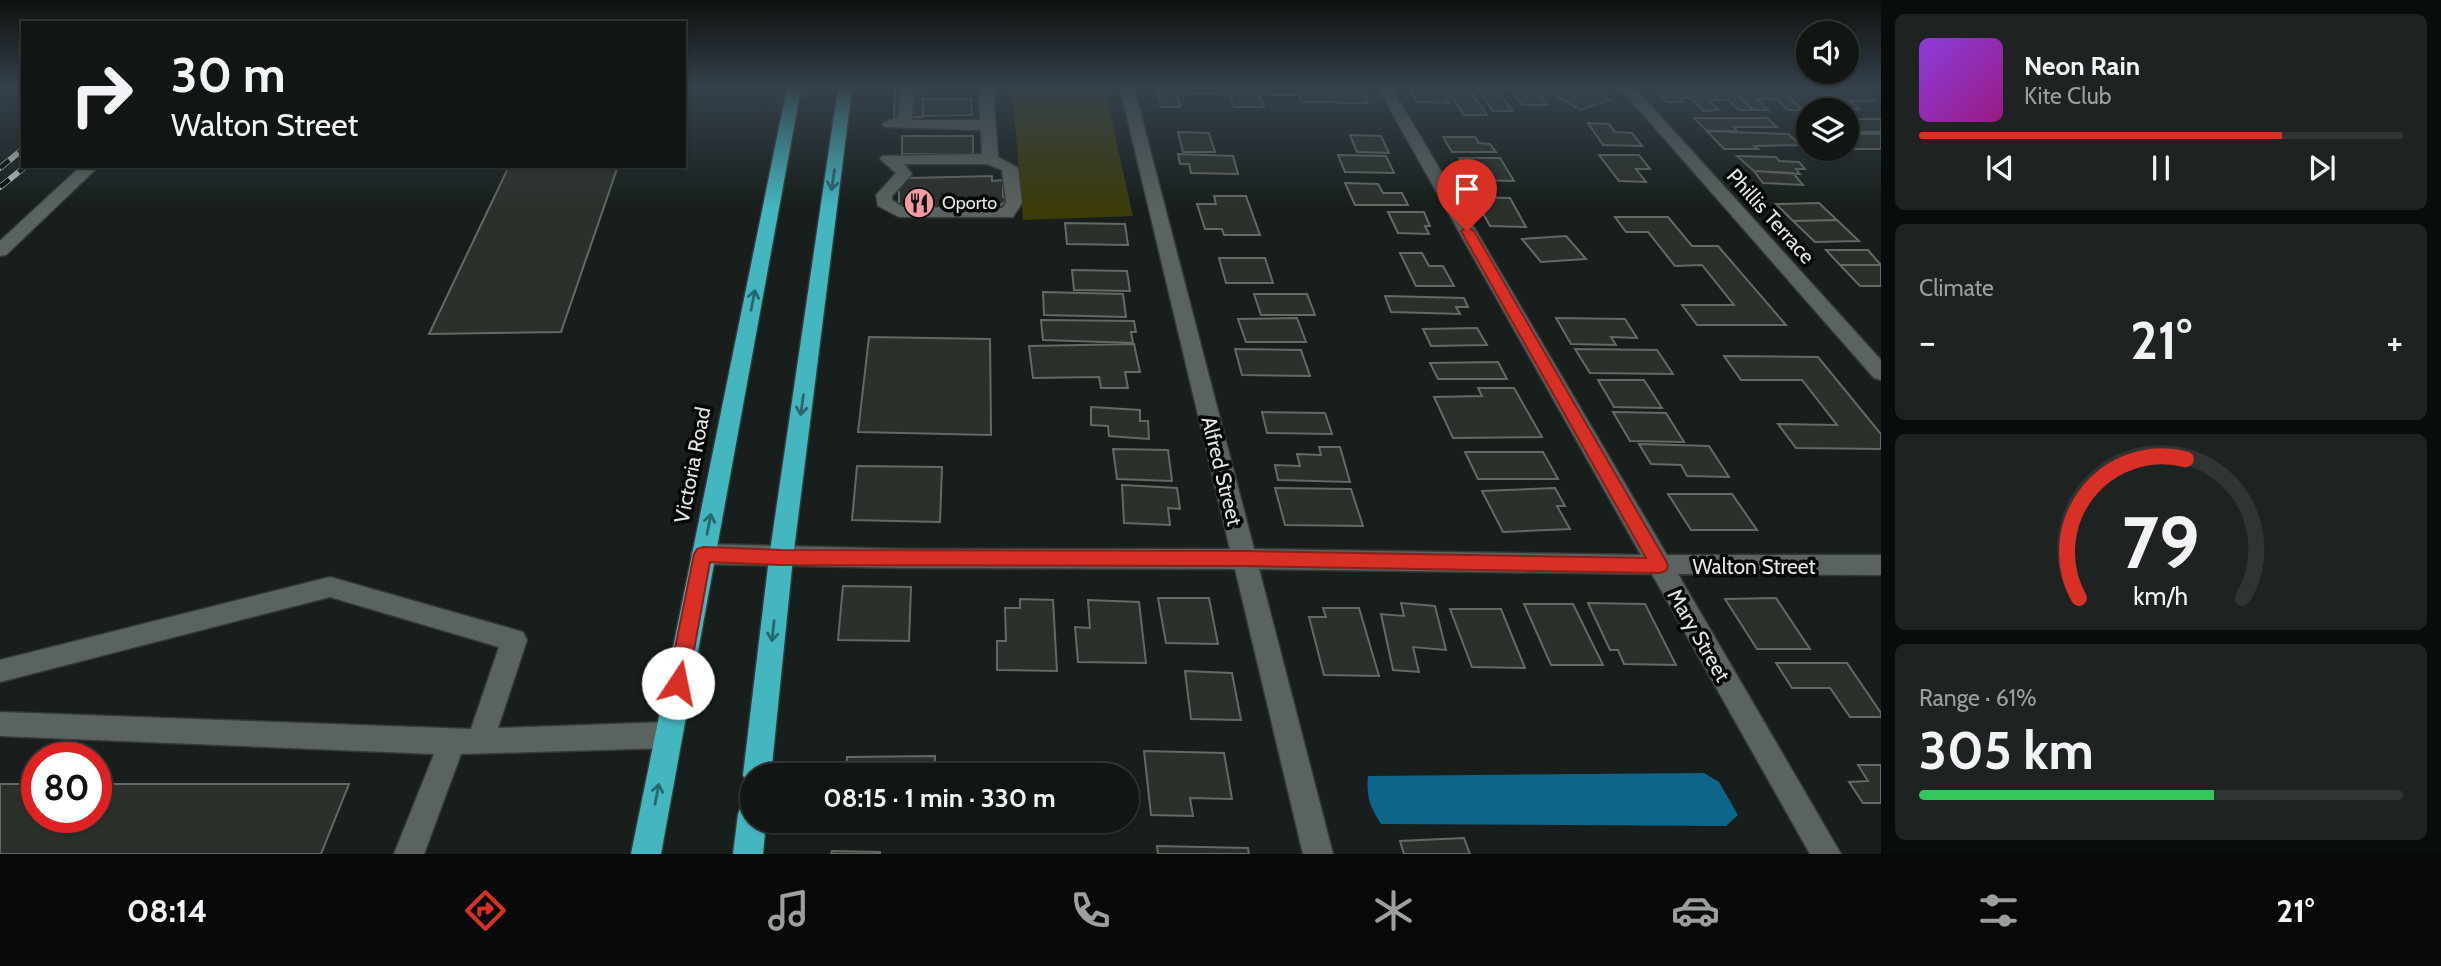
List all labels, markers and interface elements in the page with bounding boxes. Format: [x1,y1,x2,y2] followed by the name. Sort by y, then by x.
[1796,21,1859,161] map controls
[1796,21,1859,84] button: sound
[171,45,286,104] text: 30 m
[56,49,147,140] icon: right
[2024,50,2140,82] text: Neon Rain
[2024,82,2111,110] text: Kite Club
[1796,98,1859,161] button: layers
[171,105,358,144] text: Walton Street
[1981,149,2019,187] icon: previous
[2142,149,2180,187] icon: pause
[2303,149,2341,187] icon: next
[1437,159,1497,231] pin
[1722,163,1820,269] street label: Phillis Terrace
[826,168,839,191] one-way arrow
[1448,170,1486,208] icon: arrive
[902,186,936,220] restaurant icon: Oporto
[942,192,997,214] place label: Oporto
[1919,274,1994,302] text: Climate
[746,289,760,312] one-way arrow
[2130,309,2192,372] text: 21°
[1919,318,1936,365] text: −
[2386,318,2403,365] text: +
[795,393,808,416] one-way arrow
[668,405,716,525] street label: Victoria Road
[1196,414,1248,528] street label: Alfred Street
[2122,498,2200,586] text: 79
[703,513,716,536] one-way arrow
[1693,554,1815,579] street label: Walton Street
[2134,581,2188,611] text: km/h
[1662,584,1736,686] street label: Mary Street
[766,619,779,642] one-way arrow
[641,646,715,720] position arrow
[1919,684,2037,712] text: Range · 61%
[1919,719,2094,782] text: 305 km
[21,742,112,833] speed limit sign: 80
[823,782,1056,814] text: 08:15 · 1 min · 330 m
[651,784,664,806] one-way arrow
[461,886,510,935] icon: directions
[764,886,813,935] icon: music
[1066,886,1115,935] icon: phone
[1369,886,1418,935] icon: climate
[1671,886,1720,935] icon: car
[1974,886,2023,935] icon: filters
[127,891,207,930] text: 08:14
[2276,891,2314,930] text: 21°

